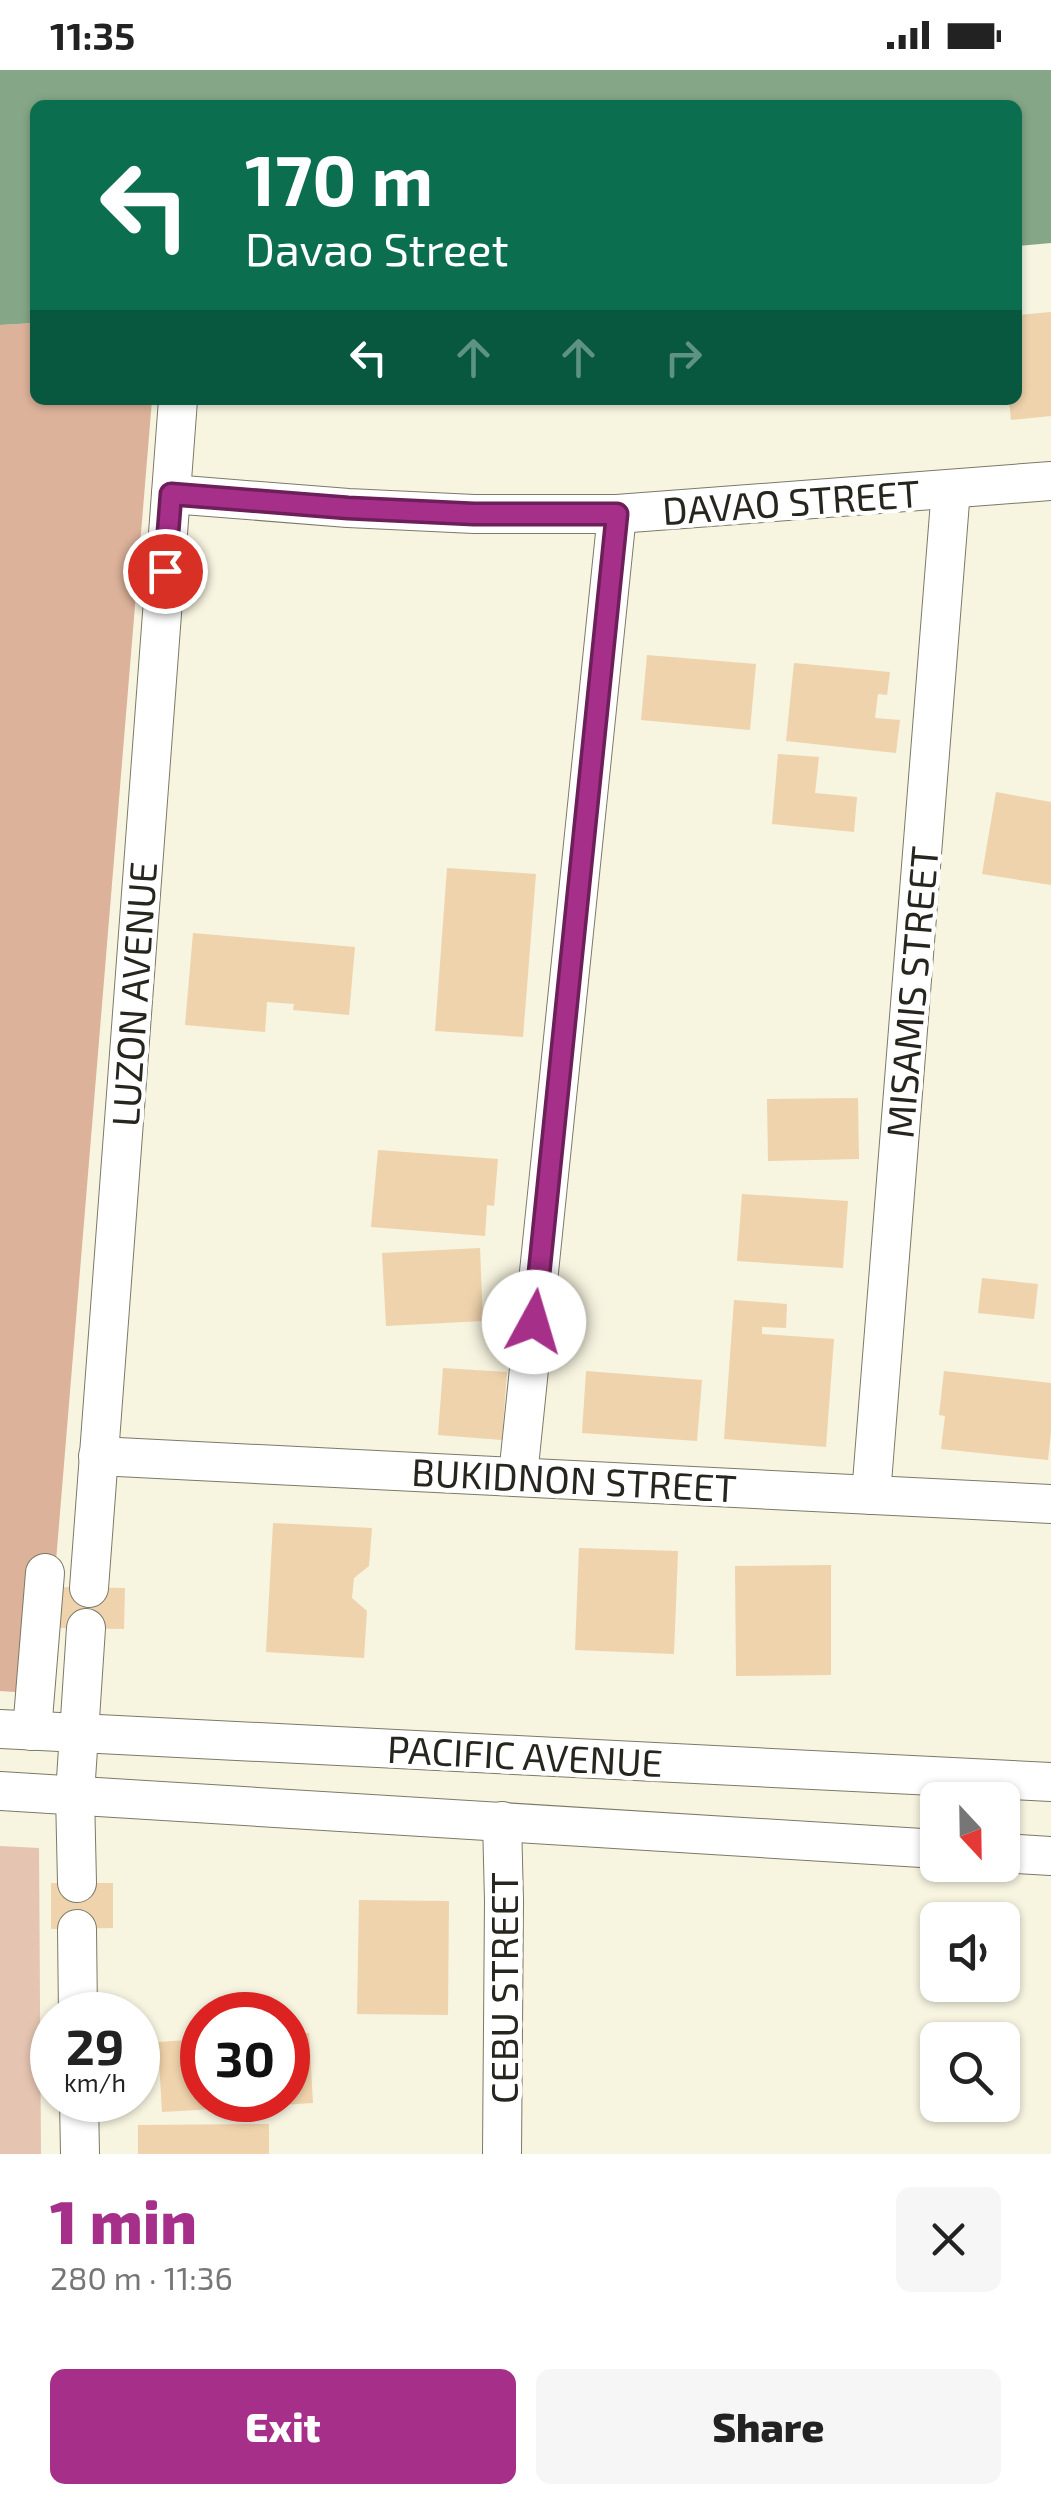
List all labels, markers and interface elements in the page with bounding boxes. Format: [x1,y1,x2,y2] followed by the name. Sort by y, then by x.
[50,12,135,58] text: 11:35
[245,136,433,220] text: 170 m
[80,140,210,270] icon: left
[245,221,509,275] text: Davao Street
[341,330,396,385] icon: left
[446,330,501,385] icon: ahead
[551,330,606,385] icon: ahead
[656,330,711,385] icon: right
[661,469,921,533] street label: DAVAO STREET
[123,529,208,614] pin
[138,544,193,599] icon: arrive
[875,844,947,1140] street label: MISAMIS STREET
[101,860,165,1128] street label: LUZON AVENUE
[482,1270,586,1374] position arrow
[410,1448,738,1510] street label: BUKIDNON STREET
[386,1725,664,1785] street label: PACIFIC AVENUE
[920,1782,1020,1882] north arrow
[920,1782,1020,2122] map controls
[480,1872,526,2104] street label: CEBU STREET
[920,1902,1020,2002] button: sound
[180,1992,310,2122] speed limit sign: 30
[66,2015,124,2075] text: 29
[920,2022,1020,2122] button: search
[64,2067,126,2097] text: km/h
[50,2184,197,2256] text: 1 min
[896,2187,1001,2292] button: close
[50,2258,233,2296] text: 280 m · 11:36
[50,2369,516,2484] button: Exit
[536,2369,1001,2484] button: Share

